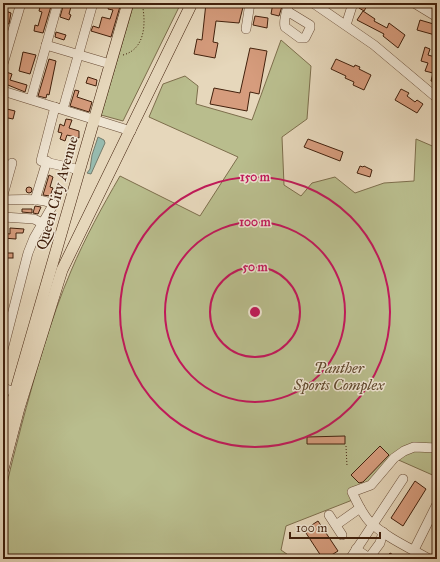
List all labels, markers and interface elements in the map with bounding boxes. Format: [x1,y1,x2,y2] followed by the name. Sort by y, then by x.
[32,134,82,252] street label: Queen City Avenue
[240,170,271,184] text: 150 m
[239,215,272,229] text: 100 m
[242,260,269,274] text: 50 m
[248,305,262,319] centre of rings
[293,359,385,395] park label: Panther Sports Complex
[290,514,380,540] scale bar
[296,521,327,535] text: 100 m

